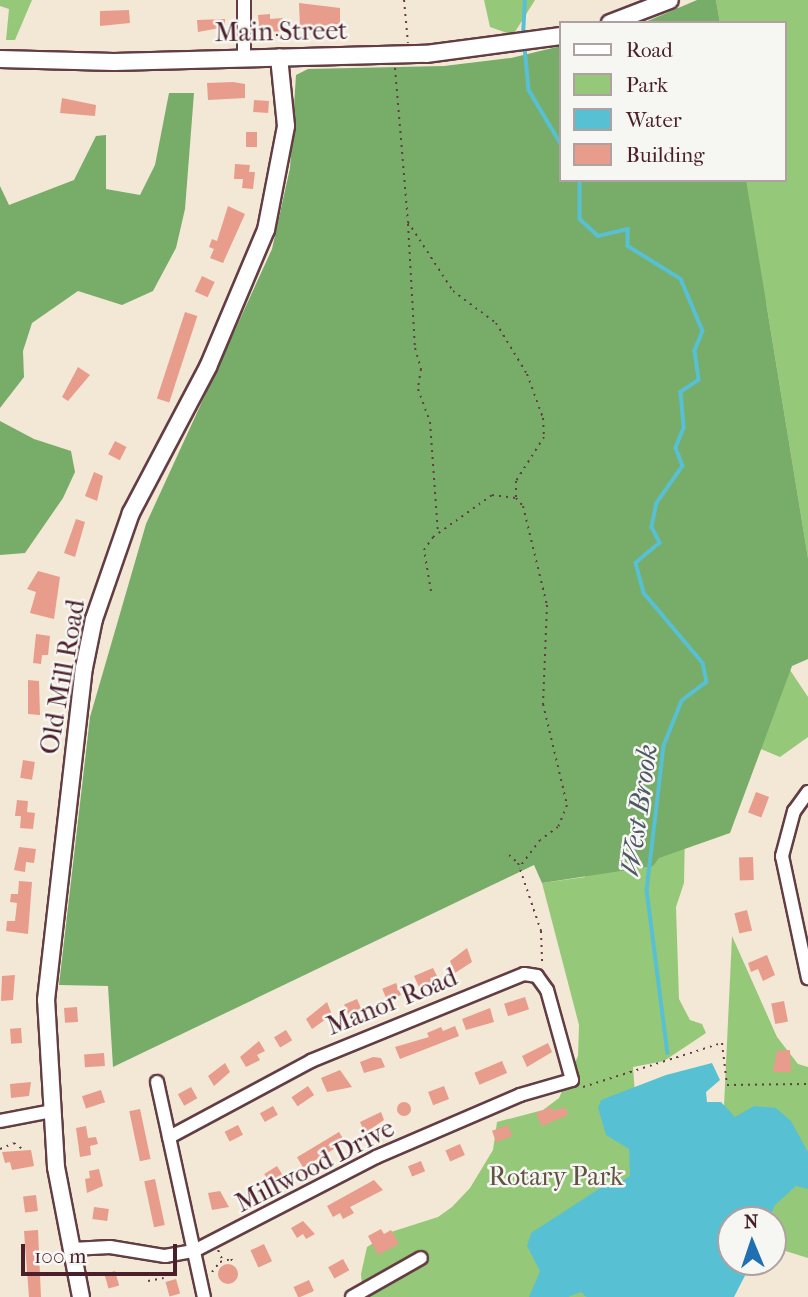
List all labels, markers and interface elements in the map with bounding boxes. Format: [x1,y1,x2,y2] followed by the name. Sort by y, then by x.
[214,15,348,49] street label: Main Street
[560,21,787,182] legend
[626,38,673,62] text: Road
[626,73,668,97] text: Park
[626,108,682,132] text: Water
[626,143,704,167] text: Building
[34,597,92,757] street label: Old Mill Road
[613,742,665,878] water label: West Brook
[322,962,462,1042] street label: Manor Road
[230,1113,400,1219] street label: Millwood Drive
[488,1161,624,1193] park label: Rotary Park
[717,1206,787,1276] north arrow
[744,1211,759,1233] text: N
[24,1230,180,1274] scale bar
[34,1244,87,1268] text: 100 m

